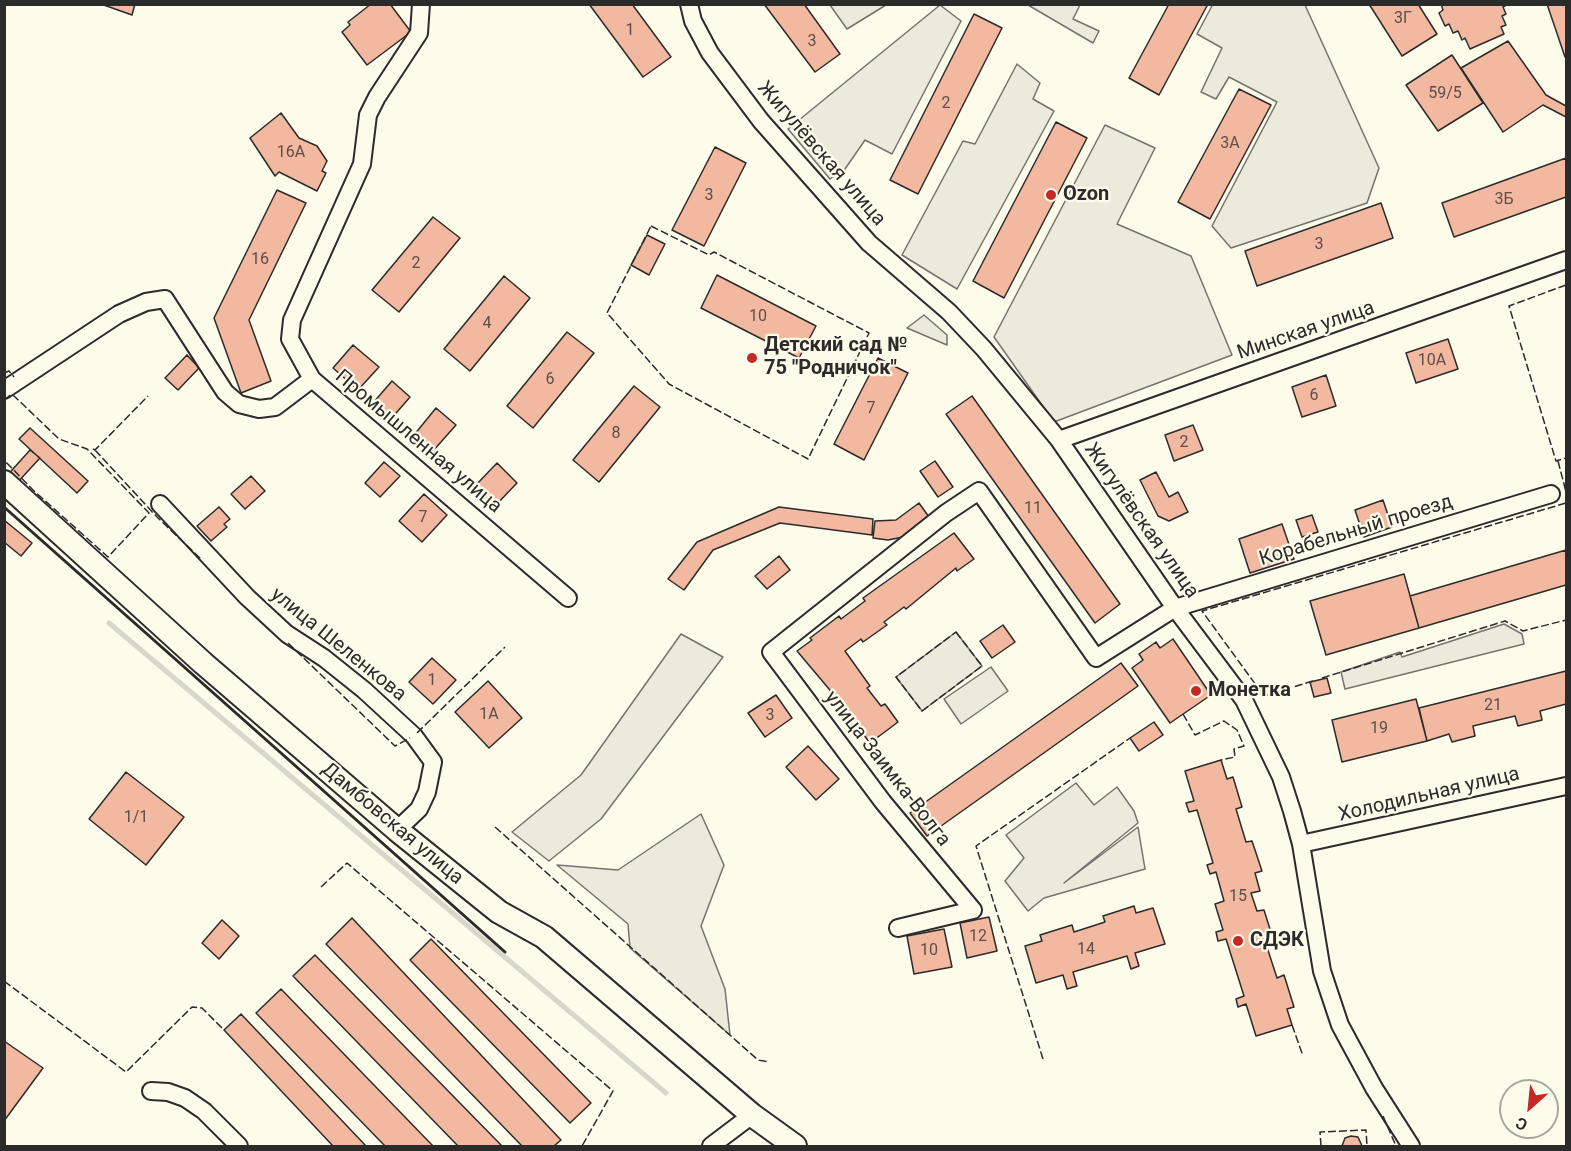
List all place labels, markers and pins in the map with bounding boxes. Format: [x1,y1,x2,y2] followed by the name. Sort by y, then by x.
[1063,183,1109,207] place label: Ozon
[1044,188,1058,202] marker: Ozon
[764,334,907,381] place label: Детский сад № 75 "Родничок"
[745,351,759,365] marker: Детский сад № 75 "Родничок"
[1208,679,1291,703] place label: Монетка
[1189,684,1203,698] marker: Монетка
[1250,929,1304,953] place label: СДЭК
[1231,934,1245,948] marker: СДЭК

